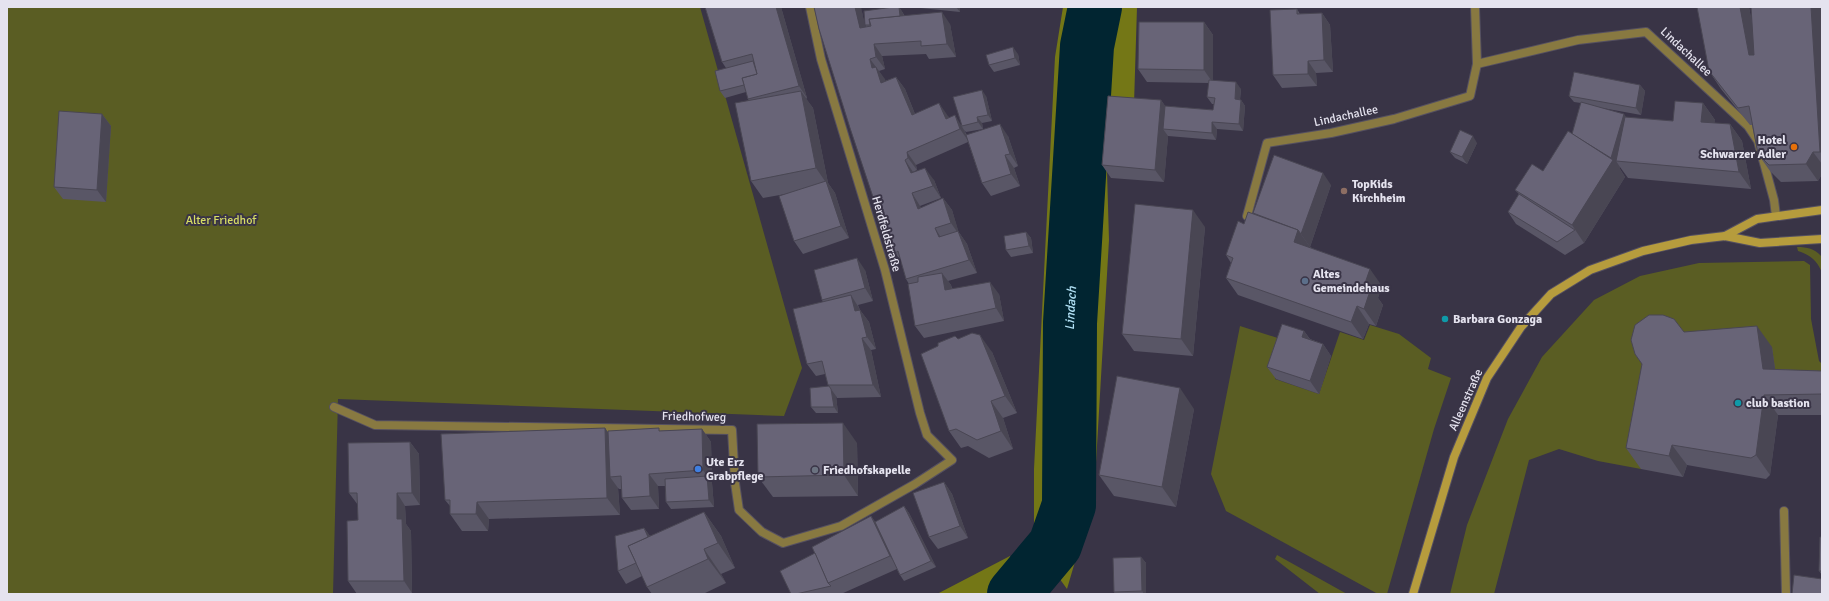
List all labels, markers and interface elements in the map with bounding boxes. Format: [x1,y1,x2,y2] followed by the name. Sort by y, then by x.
[1657,24,1715,80] street label: Lindachallee
[1312,102,1380,130] street label: Lindachallee
[1700,133,1786,162] place label: Hotel Schwarzer Adler
[1789,142,1799,152] marker: Hotel Schwarzer Adler
[1352,177,1406,206] place label: TopKids Kirchheim
[1339,186,1349,196] marker: TopKids Kirchheim
[868,194,904,274] street label: Herdfeldstraße
[186,213,257,228] park label: Alter Friedhof
[1313,267,1390,296] place label: Altes Gemeindehaus
[1300,276,1310,286] marker: Altes Gemeindehaus
[1062,285,1080,330] water label: Lindach
[1453,312,1542,327] place label: Barbara Gonzaga
[1440,314,1450,324] marker: Barbara Gonzaga
[1446,367,1486,433] street label: Alleenstraße
[1746,396,1810,411] place label: club bastion
[1733,398,1743,408] marker: club bastion
[662,409,726,425] street label: Friedhofweg
[706,455,764,484] place label: Ute Erz Grabpflege
[823,463,911,478] place label: Friedhofskapelle
[693,464,703,474] marker: Ute Erz Grabpflege
[810,465,820,475] marker: Friedhofskapelle

